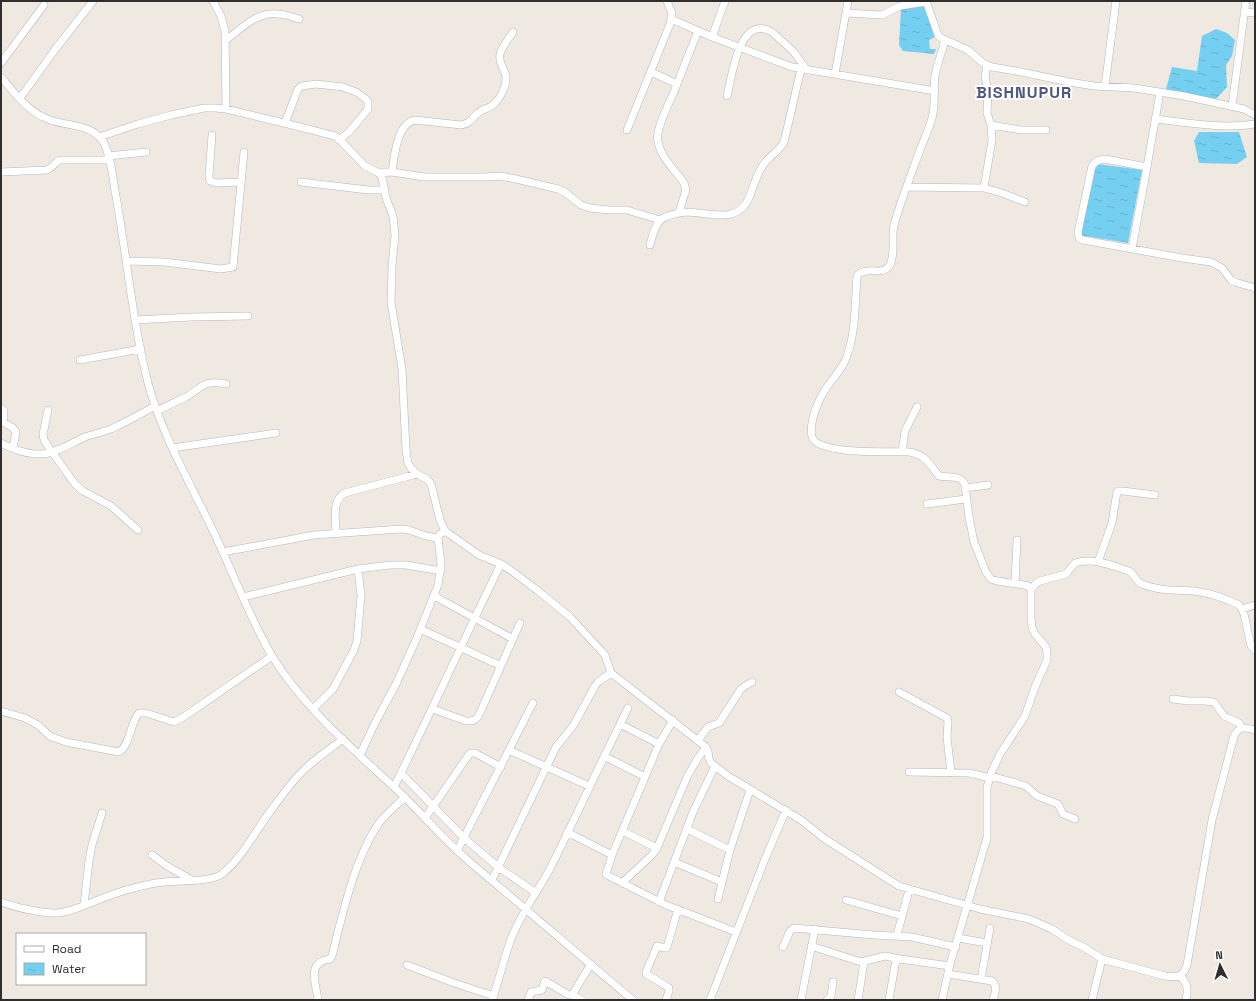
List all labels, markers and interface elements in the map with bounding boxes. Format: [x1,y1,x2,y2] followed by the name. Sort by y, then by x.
[976,82,1072,103] district label: BISHNUPUR
[16,933,146,985] legend
[52,941,81,957] text: Road
[1200,945,1240,985] north arrow
[1215,948,1223,962] text: N
[52,961,86,977] text: Water

